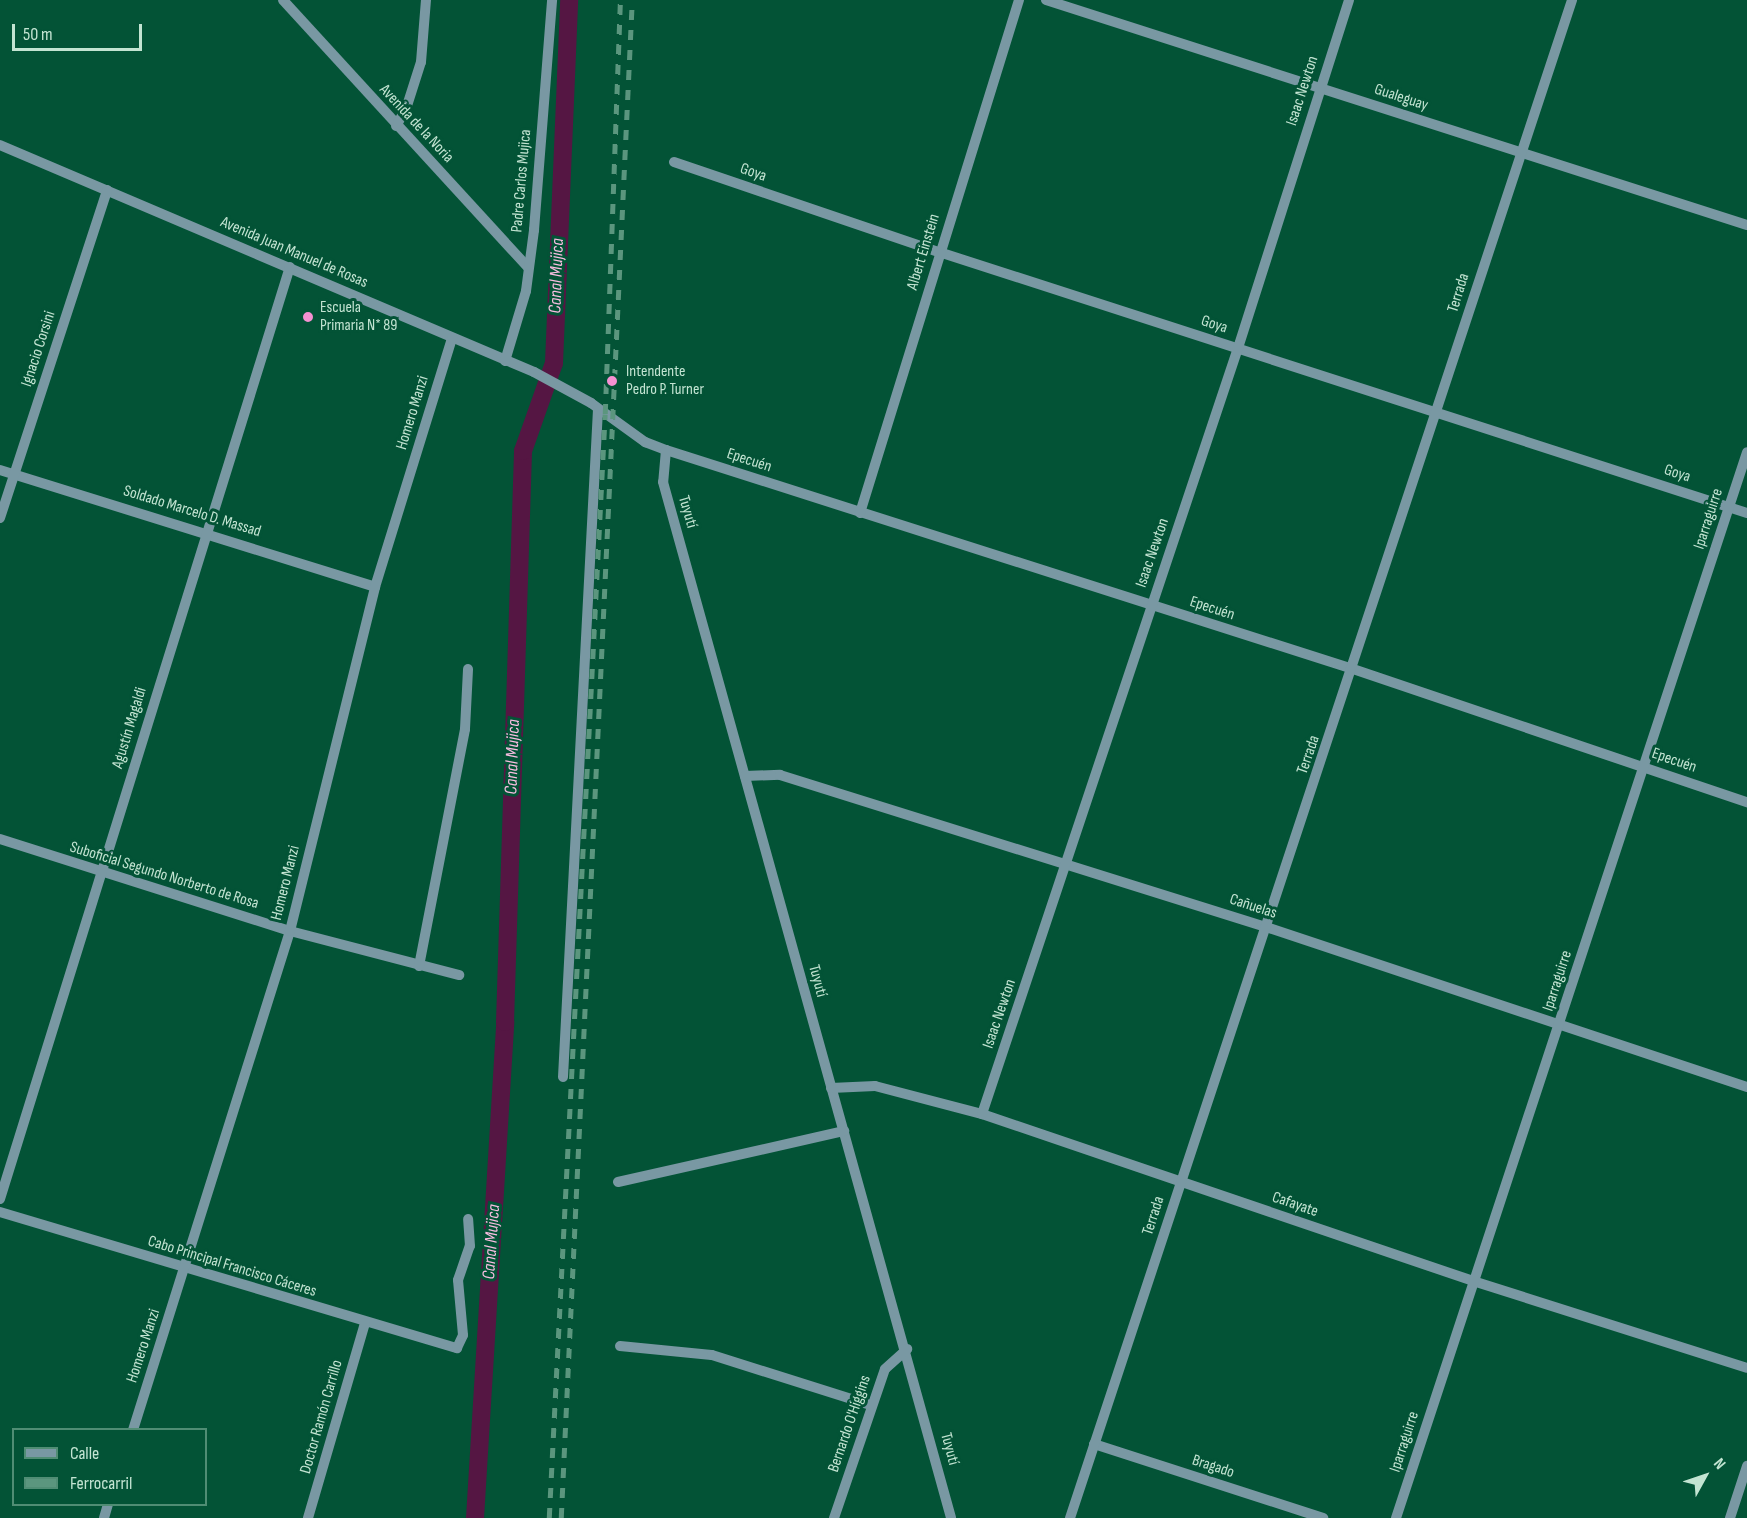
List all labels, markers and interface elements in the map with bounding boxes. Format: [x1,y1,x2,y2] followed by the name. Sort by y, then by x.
[15,12,146,50] scale bar
[23,24,53,45] text: 50 m
[1283,54,1323,128] street label: Isaac Newton
[1372,80,1430,116] street label: Gualeguay
[375,81,457,167] street label: Avenida de la Noria
[508,129,536,233] street label: Padre Carlos Mujica
[737,160,769,186] street label: Goya
[903,212,945,292] street label: Albert Einstein
[217,213,371,293] street label: Avenida Juan Manuel de Rosas
[545,238,569,314] water label: Canal Mujica
[1444,271,1474,315] street label: Terrada
[320,298,397,336] place label: Escuela Primaria N* 89
[18,309,60,389] street label: Ignacio Corsini
[301,310,315,324] marker: Escuela Primaria N* 89
[1198,312,1230,338] street label: Goya
[626,362,704,400] place label: Intendente Pedro P. Turner
[603,372,621,390] marker: Intendente Pedro P. Turner
[393,374,433,452] street label: Homero Manzi
[724,445,774,477] street label: Epecuén
[1661,461,1693,487] street label: Goya
[121,482,263,542] street label: Soldado Marcelo D. Massad
[1690,486,1728,552] street label: Iparraguirre
[673,494,701,530] street label: Tuyutí
[1132,516,1174,590] street label: Isaac Newton
[1187,593,1237,625] street label: Epecuén
[109,685,151,771] street label: Agustín Magaldi
[501,719,525,795] water label: Canal Mujica
[1293,733,1325,777] street label: Terrada
[1649,744,1699,778] street label: Epecuén
[67,838,261,914] street label: Suboficial Segundo Norberto de Rosa
[267,844,305,922] street label: Homero Manzi
[1227,890,1279,924] street label: Cañuelas
[1539,948,1577,1014] street label: Iparraguirre
[803,963,831,999] street label: Tuyutí
[979,977,1021,1051] street label: Isaac Newton
[1269,1188,1321,1222] street label: Cafayate
[1139,1194,1169,1238] street label: Terrada
[479,1204,505,1280] water label: Canal Mujica
[145,1232,319,1302] street label: Cabo Principal Francisco Cáceres
[123,1307,165,1385] street label: Homero Manzi
[297,1358,347,1476] street label: Doctor Ramón Carrillo
[824,1373,876,1475] street label: Bernardo O'Higgins
[1386,1409,1424,1475] street label: Iparraguirre
[12,1428,207,1506] legend
[935,1431,963,1467] street label: Tuyutí
[70,1443,99,1464] text: Calle
[1675,1446,1735,1506] north arrow
[1189,1451,1237,1483] street label: Bragado
[1709,1455,1729,1473] text: N
[70,1473,132,1494] text: Ferrocarril

